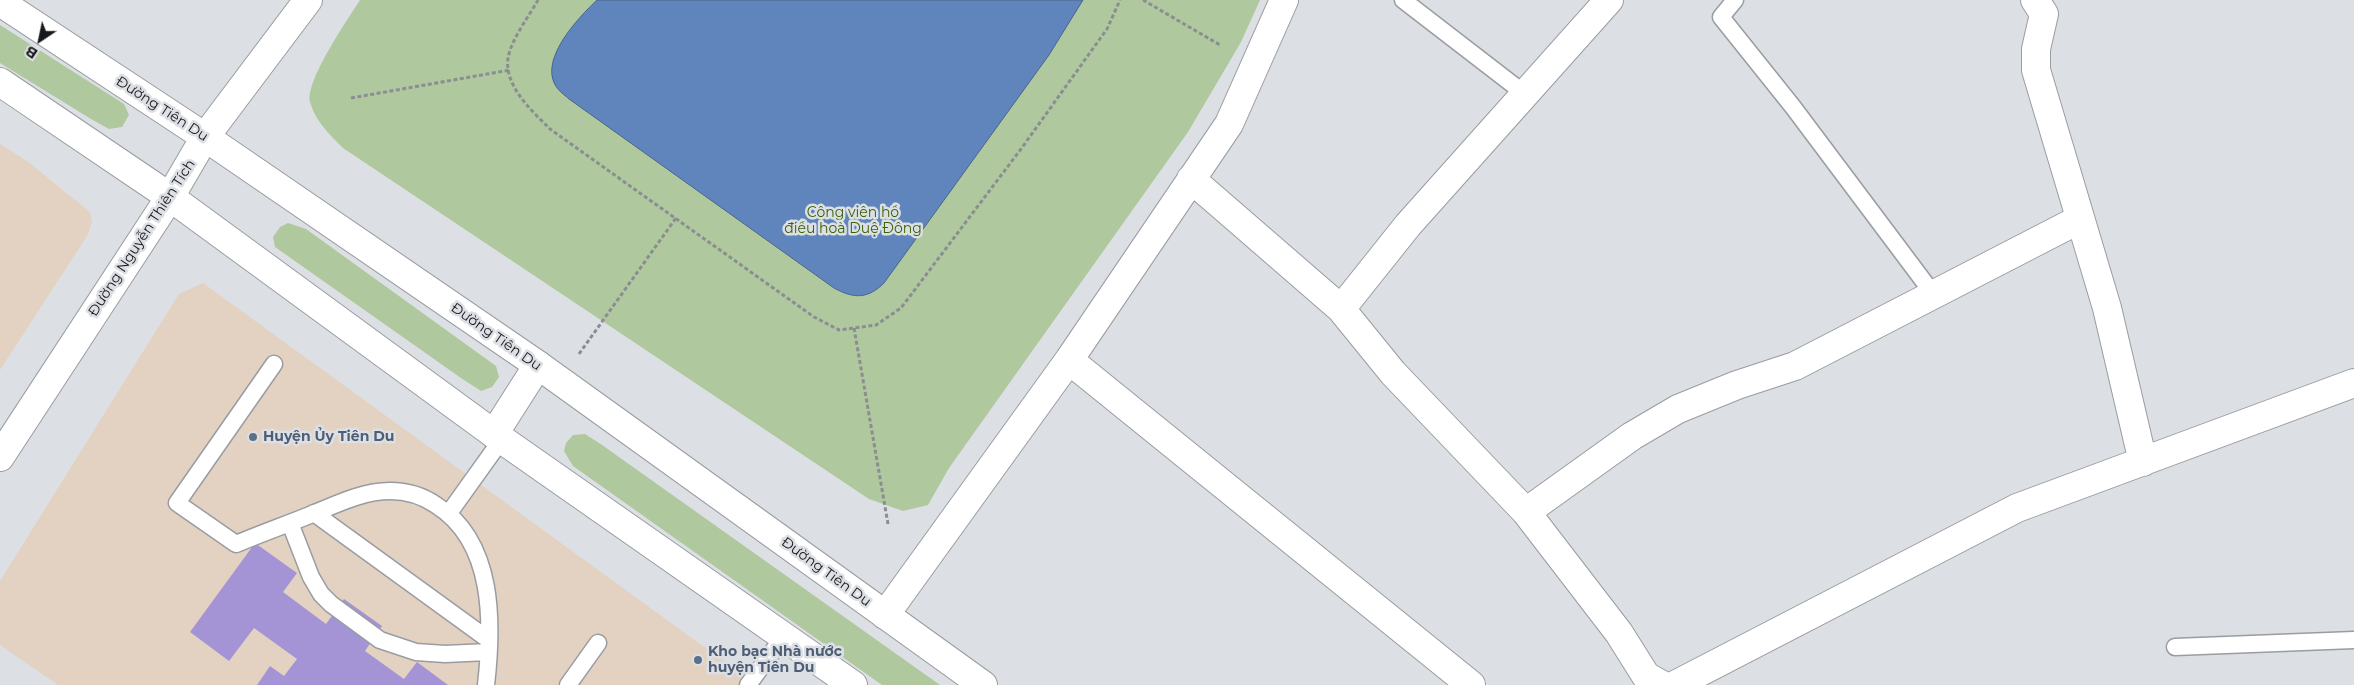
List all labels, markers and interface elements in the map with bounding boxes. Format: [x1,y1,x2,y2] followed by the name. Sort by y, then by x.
[15,15,65,65] north arrow
[22,42,41,63] text: B
[113,73,211,145] street label: Đường Tiên Du
[85,156,199,320] street label: Đường Nguyễn Thiên Tích
[784,205,922,238] park label: Công viên hồ điều hoà Duệ Đông
[447,300,545,374] street label: Đường Tiên Du
[263,429,394,445] place label: Huyện Ủy Tiên Du
[247,431,259,443] marker: Huyện Ủy Tiên Du
[778,534,874,610] street label: Đường Tiên Du
[708,644,842,676] place label: Kho bạc Nhà nước huyện Tiên Du
[692,654,704,666] marker: Kho bạc Nhà nước huyện Tiên Du

